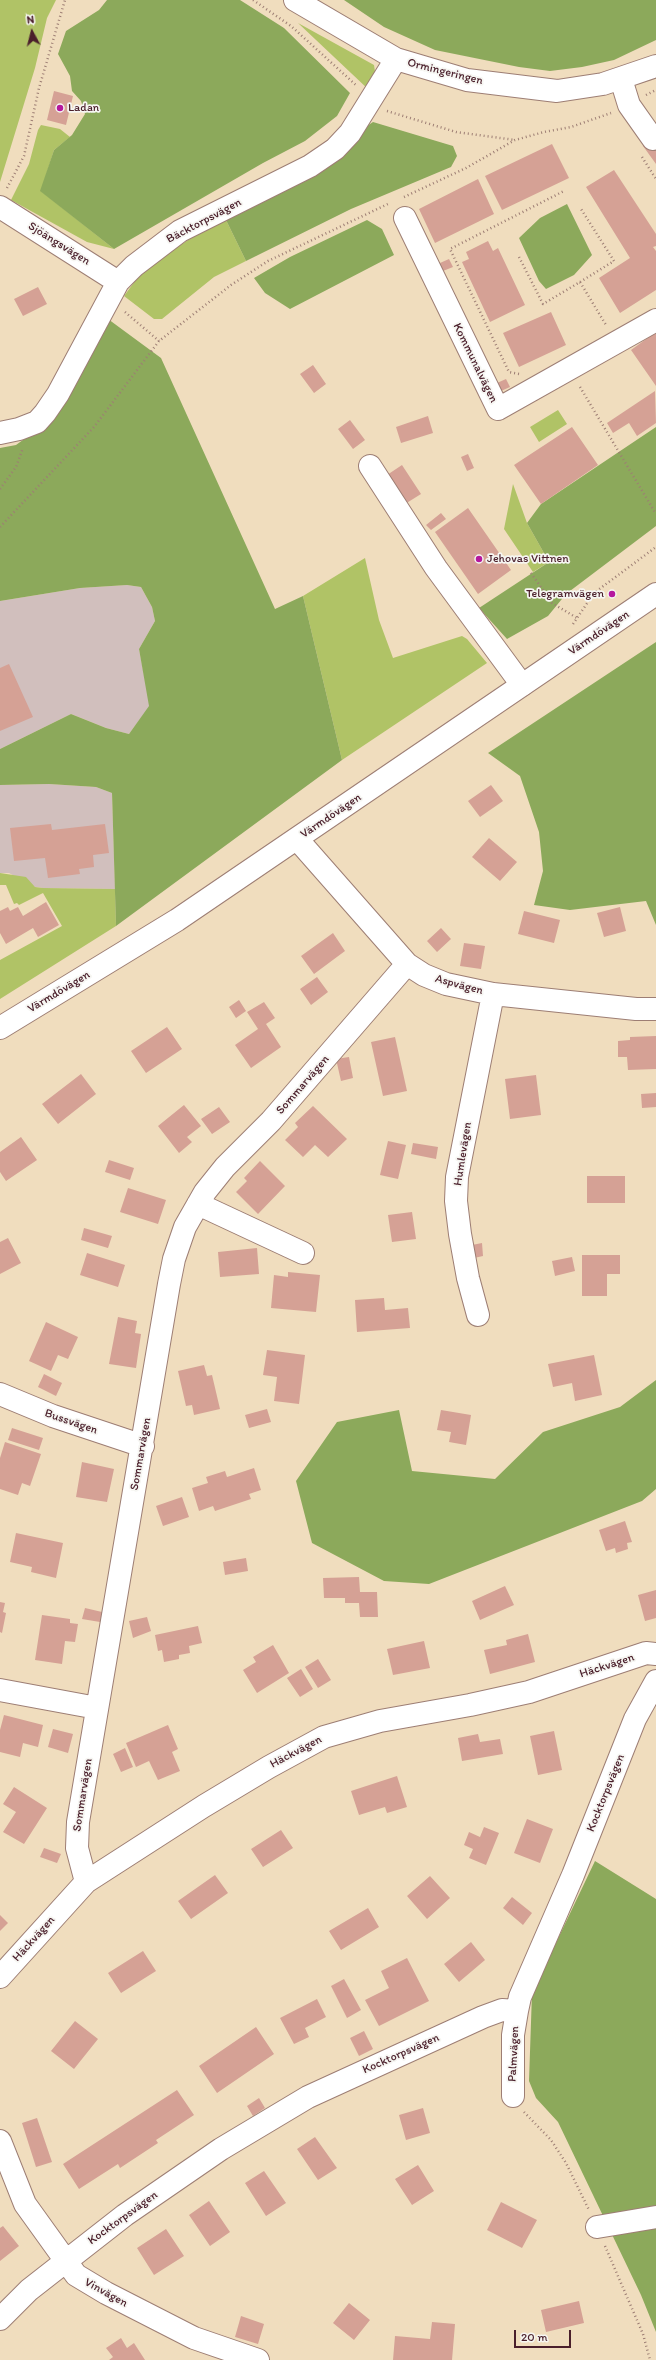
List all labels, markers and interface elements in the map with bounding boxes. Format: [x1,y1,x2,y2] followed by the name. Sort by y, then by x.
[12,12,52,52] north arrow
[26,13,35,26] text: N
[406,56,484,88] street label: Ormingeringen
[68,101,99,115] place label: Ladan
[55,103,65,113] marker: Ladan
[164,195,244,247] street label: Bäcktorpsvägen
[25,219,93,269] street label: Sjöängsvägen
[449,321,501,405] street label: Kommunalvägen
[487,552,569,566] place label: Jehovas Vittnen
[474,554,484,564] marker: Jehovas Vittnen
[526,587,604,601] place label: Telegramvägen
[607,589,617,599] marker: Telegramvägen
[566,607,632,659] street label: Värmdövägen
[298,790,364,842] street label: Värmdövägen
[25,968,93,1016] street label: Värmdövägen
[433,972,485,998] street label: Aspvägen
[273,1052,333,1118] street label: Sommarvägen
[451,1121,475,1187] street label: Humlevägen
[43,1406,99,1438] street label: Bussvägen
[128,1416,154,1492] street label: Sommarvägen
[578,1650,636,1682] street label: Häckvägen
[268,1732,324,1772] street label: Häckvägen
[584,1752,628,1834] street label: Kocktorpsvägen
[70,1757,96,1833] street label: Sommarvägen
[10,1913,58,1965] street label: Häckvägen
[505,2026,523,2082] street label: Palmvägen
[360,2031,442,2077] street label: Kocktorpsvägen
[85,2188,161,2248] street label: Kocktorpsvägen
[82,2275,130,2311] street label: Vinvägen
[516,2322,573,2348] scale bar
[521,2330,548,2344] text: 20 m

